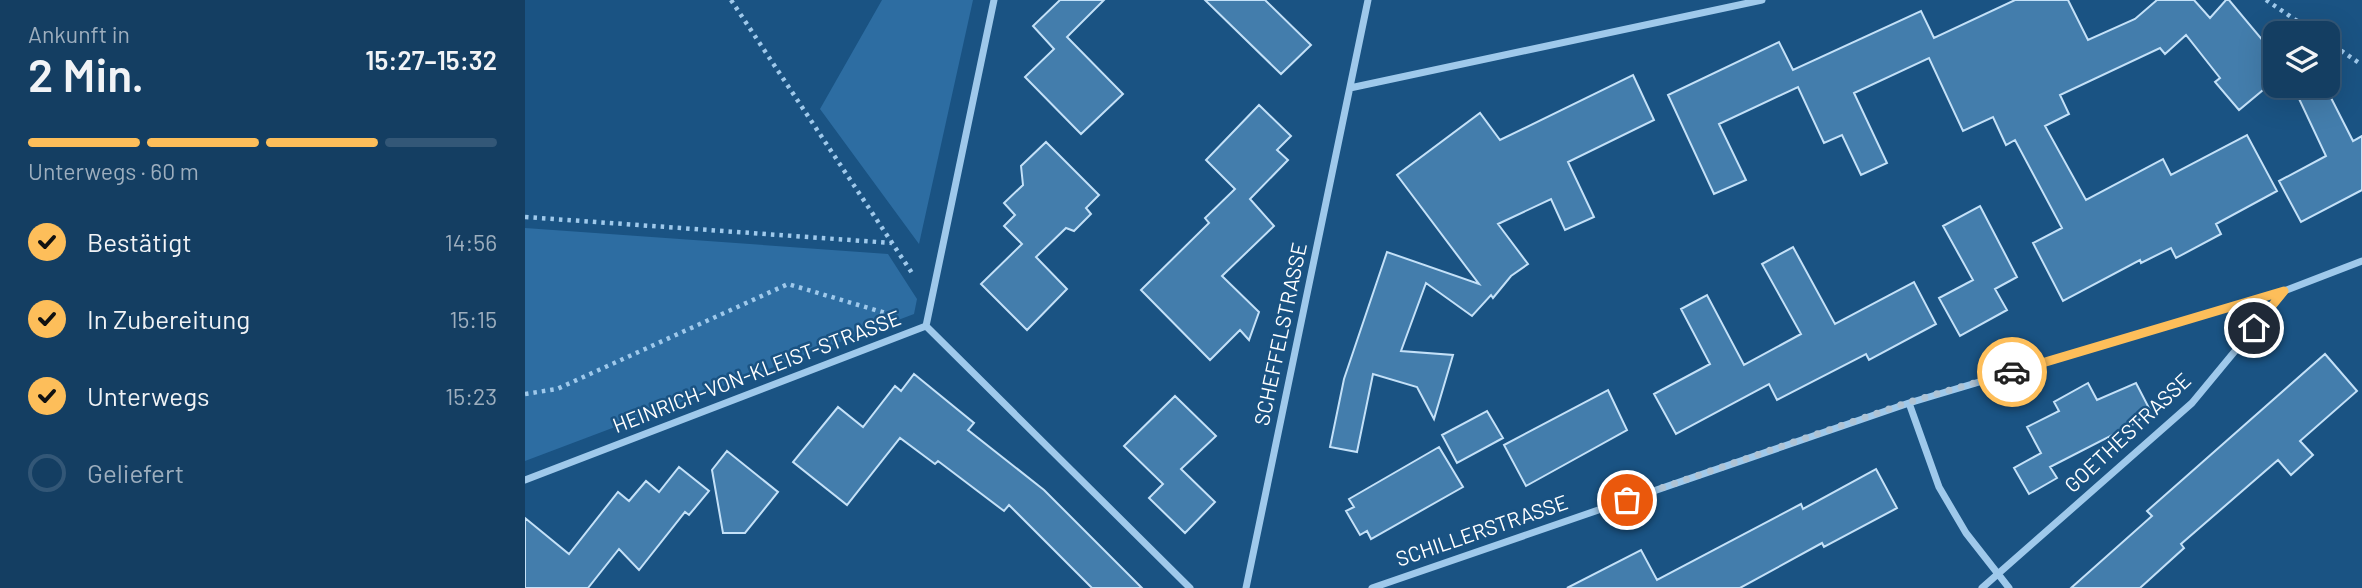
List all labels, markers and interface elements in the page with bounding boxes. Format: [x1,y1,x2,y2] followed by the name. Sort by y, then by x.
[28,20,130,48] text: Ankunft in
[2263,21,2340,98] map controls
[2263,21,2340,98] button: layers
[365,44,497,75] text: 15:27–15:32
[28,46,144,101] text: 2 Min.
[28,157,199,185] text: Unterwegs · 60 m
[28,223,66,261] icon: check
[87,226,192,257] text: Bestätigt
[445,228,497,256] text: 14:56
[1248,240,1311,428] street label: SCHEFFELSTRASSE
[2224,298,2284,358] pin
[28,300,66,338] icon: check
[87,303,250,334] text: In Zubereitung
[609,304,904,437] street label: HEINRICH-VON-KLEIST-STRASSE
[449,305,497,333] text: 15:15
[2235,309,2273,347] icon: home
[1977,337,2047,407] courier
[1993,353,2031,391] icon: car
[2059,367,2195,497] street label: GOETHESTRASSE
[28,377,66,415] icon: check
[87,380,209,411] text: Unterwegs
[445,382,497,410] text: 15:23
[87,457,184,488] text: Geliefert
[1597,470,1657,530] pin
[1608,481,1646,519] icon: bag
[1392,488,1571,571] street label: SCHILLERSTRASSE

